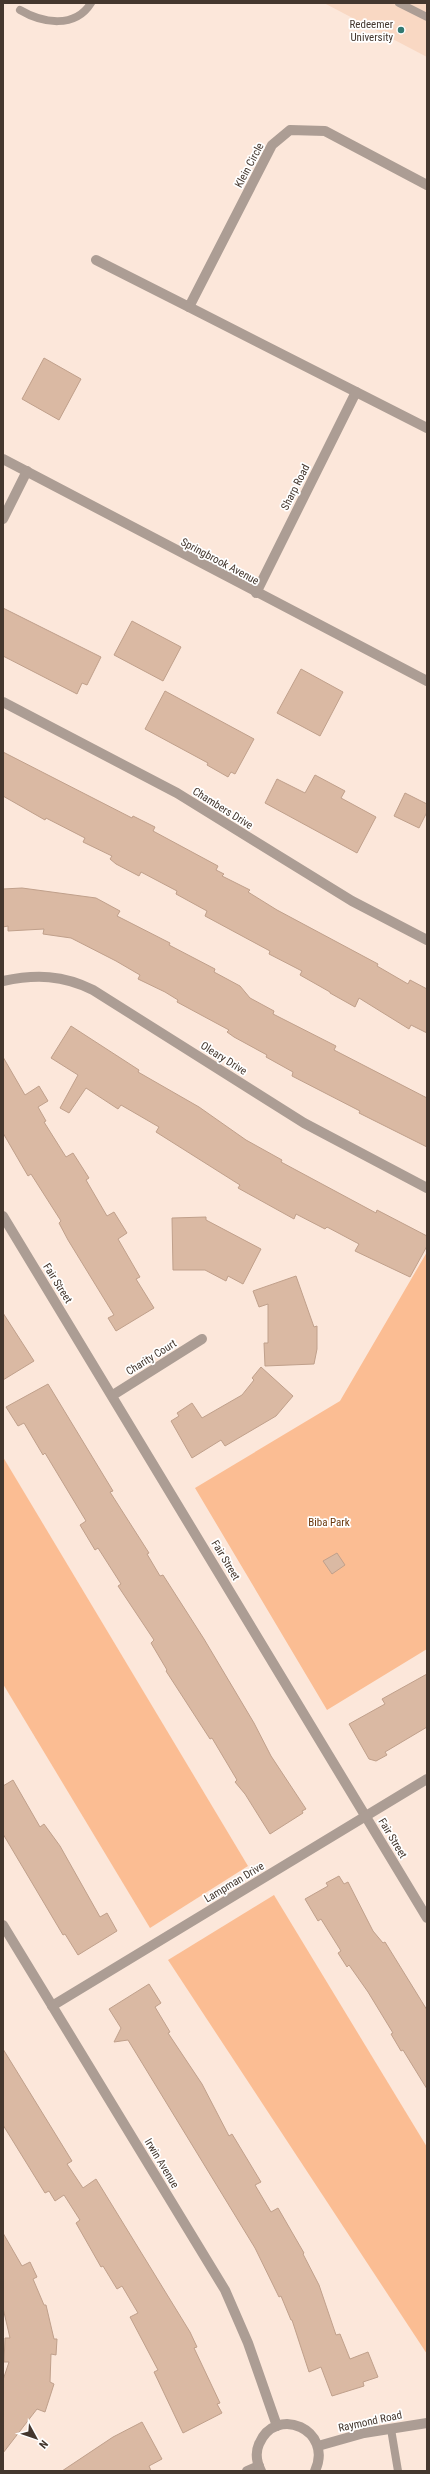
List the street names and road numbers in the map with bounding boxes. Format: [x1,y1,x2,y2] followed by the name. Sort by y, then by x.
[232,141,267,190] street label: Klein Circle
[278,462,313,512] street label: Sharp Road
[178,535,261,588] street label: Springbrook Avenue
[190,785,255,832] street label: Chambers Drive
[198,1039,249,1078] street label: Oleary Drive
[40,1261,75,1306] street label: Fair Street
[124,1337,179,1378] street label: Charity Court
[209,1538,243,1583] street label: Fair Street
[376,1816,410,1861] street label: Fair Street
[202,1859,267,1905] street label: Lampman Drive
[142,2136,181,2190] street label: Irwin Avenue
[337,2408,403,2435] street label: Raymond Road

